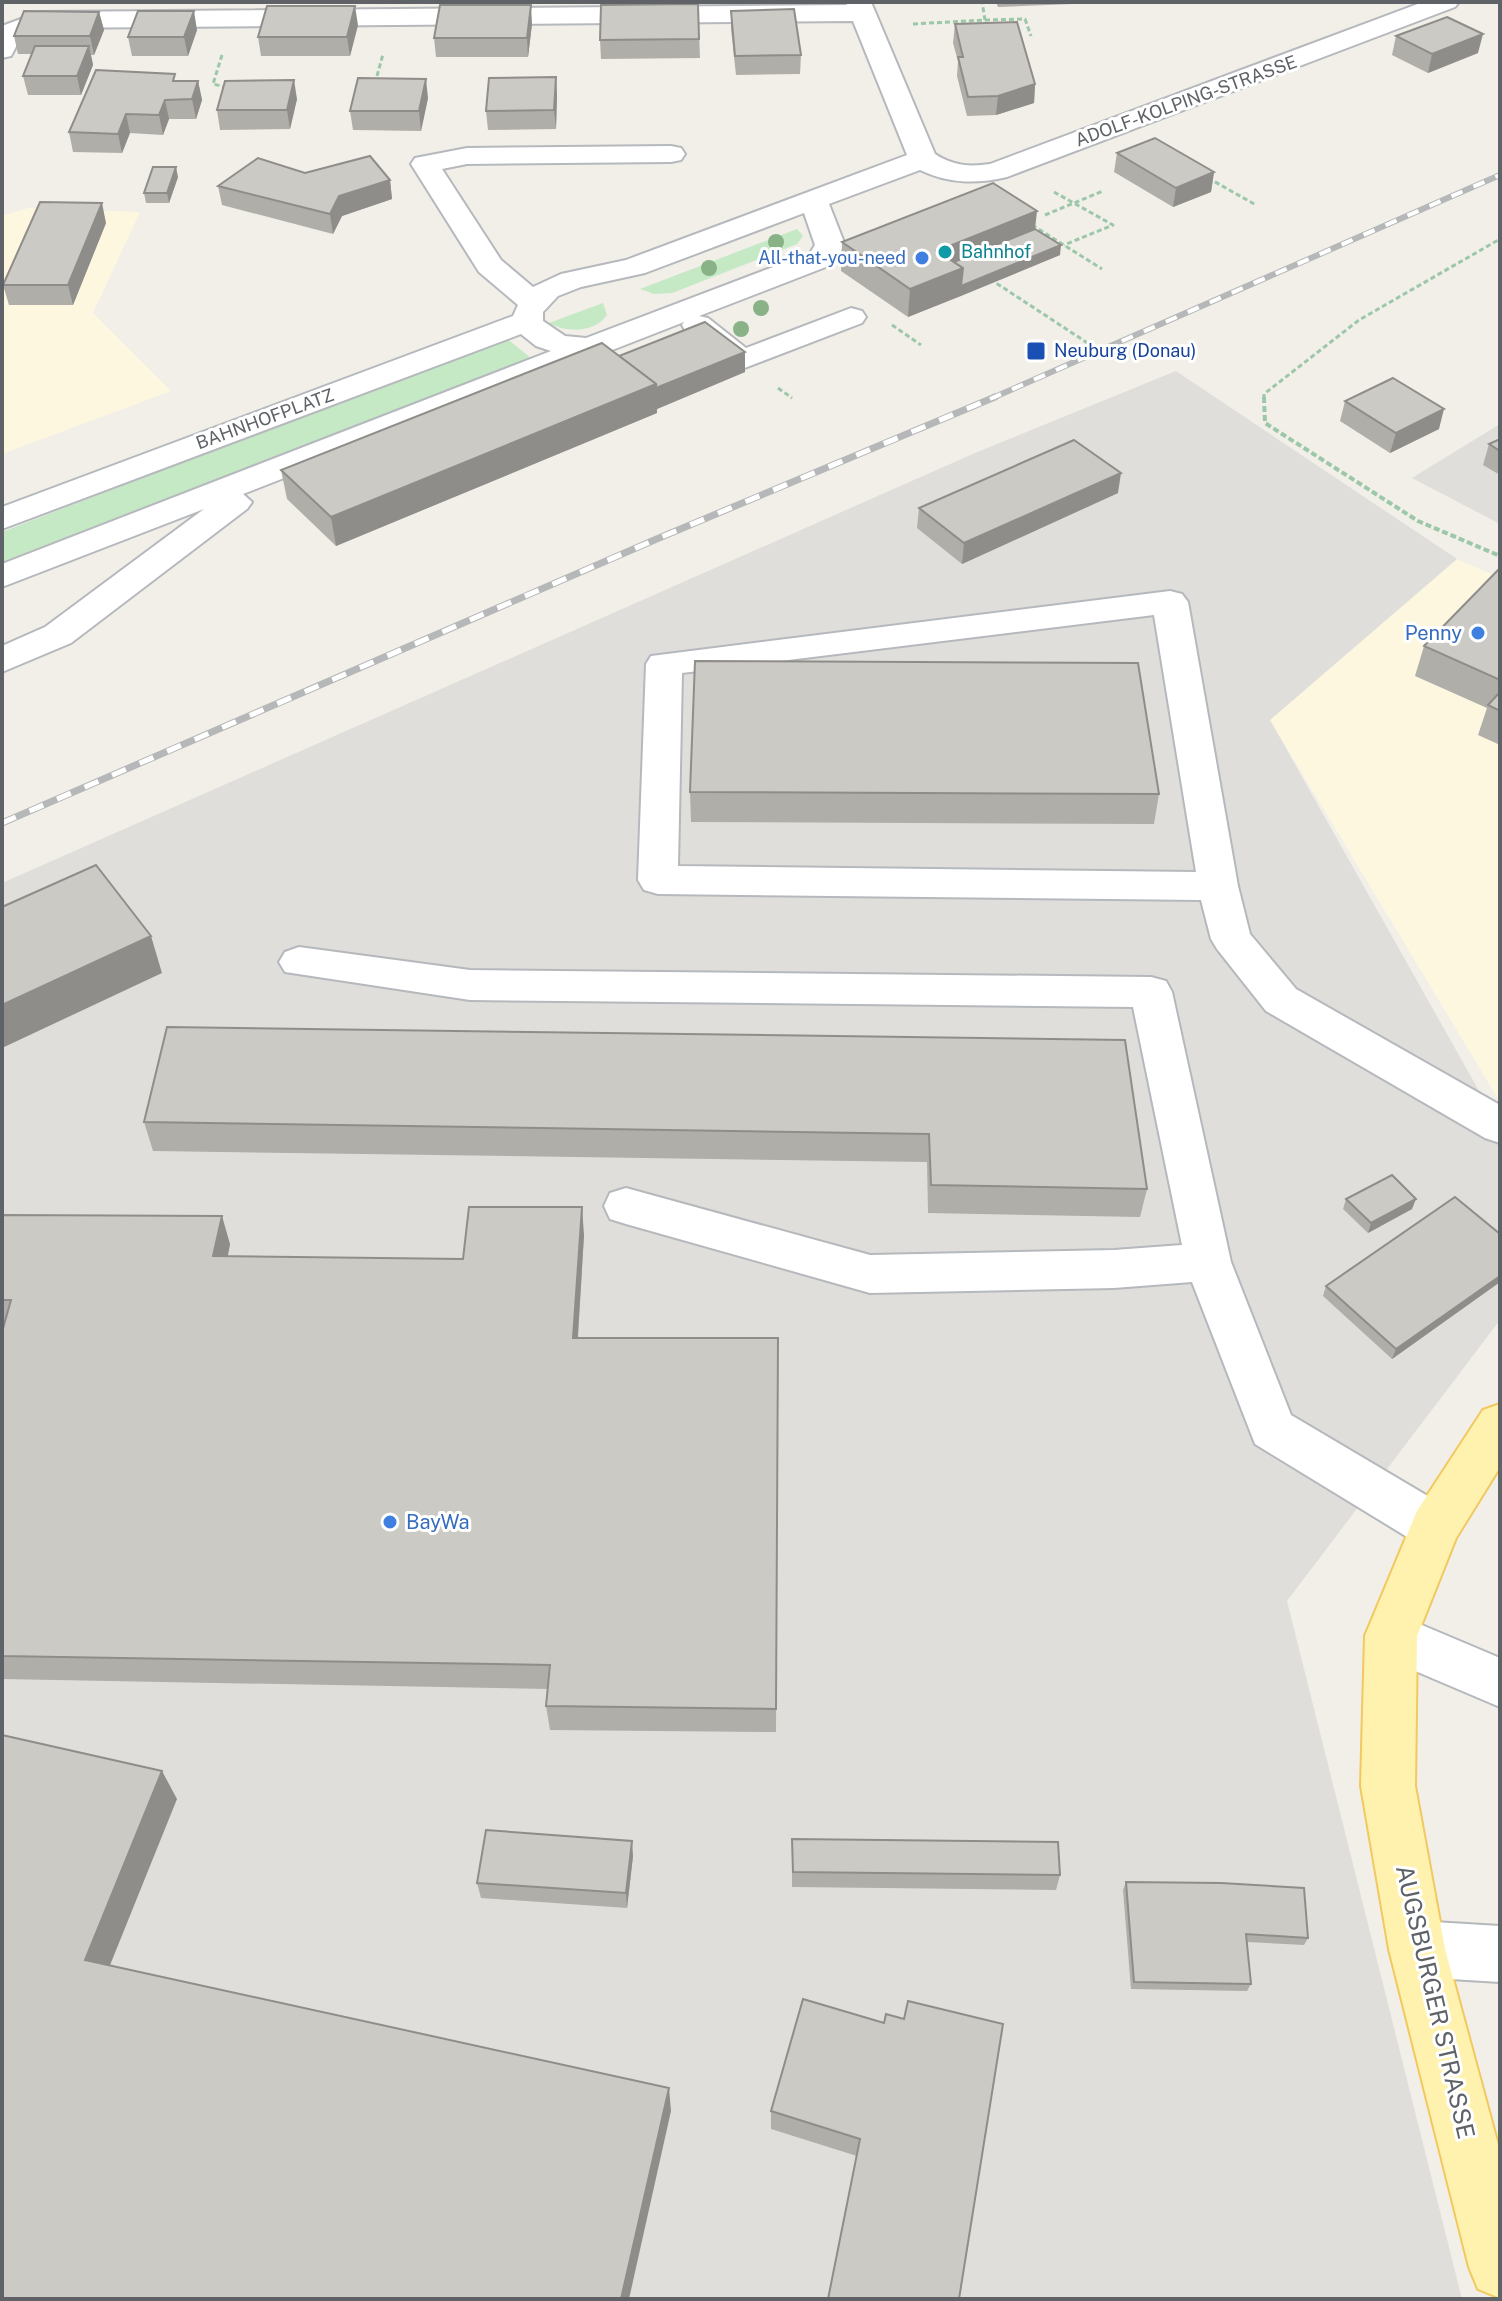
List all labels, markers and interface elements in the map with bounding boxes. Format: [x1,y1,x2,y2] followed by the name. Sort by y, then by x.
[1072,51,1300,150] street label: ADOLF-KOLPING-STRASSE
[961,241,1031,262] place label: Bahnhof
[936,243,954,261] marker: Bahnhof
[758,247,906,268] place label: All-that-you-need
[913,249,931,267] marker: All-that-you-need
[1025,340,1047,362] marker: Neuburg (Donau)
[1054,340,1196,361] place label: Neuburg (Donau)
[193,384,337,453] street label: BAHNHOFPLATZ
[1405,621,1462,645] place label: Penny
[1469,624,1487,642] marker: Penny
[406,1510,470,1534] place label: BayWa
[381,1513,399,1531] marker: BayWa
[1391,1862,1481,2141] street label: AUGSBURGER STRASSE

